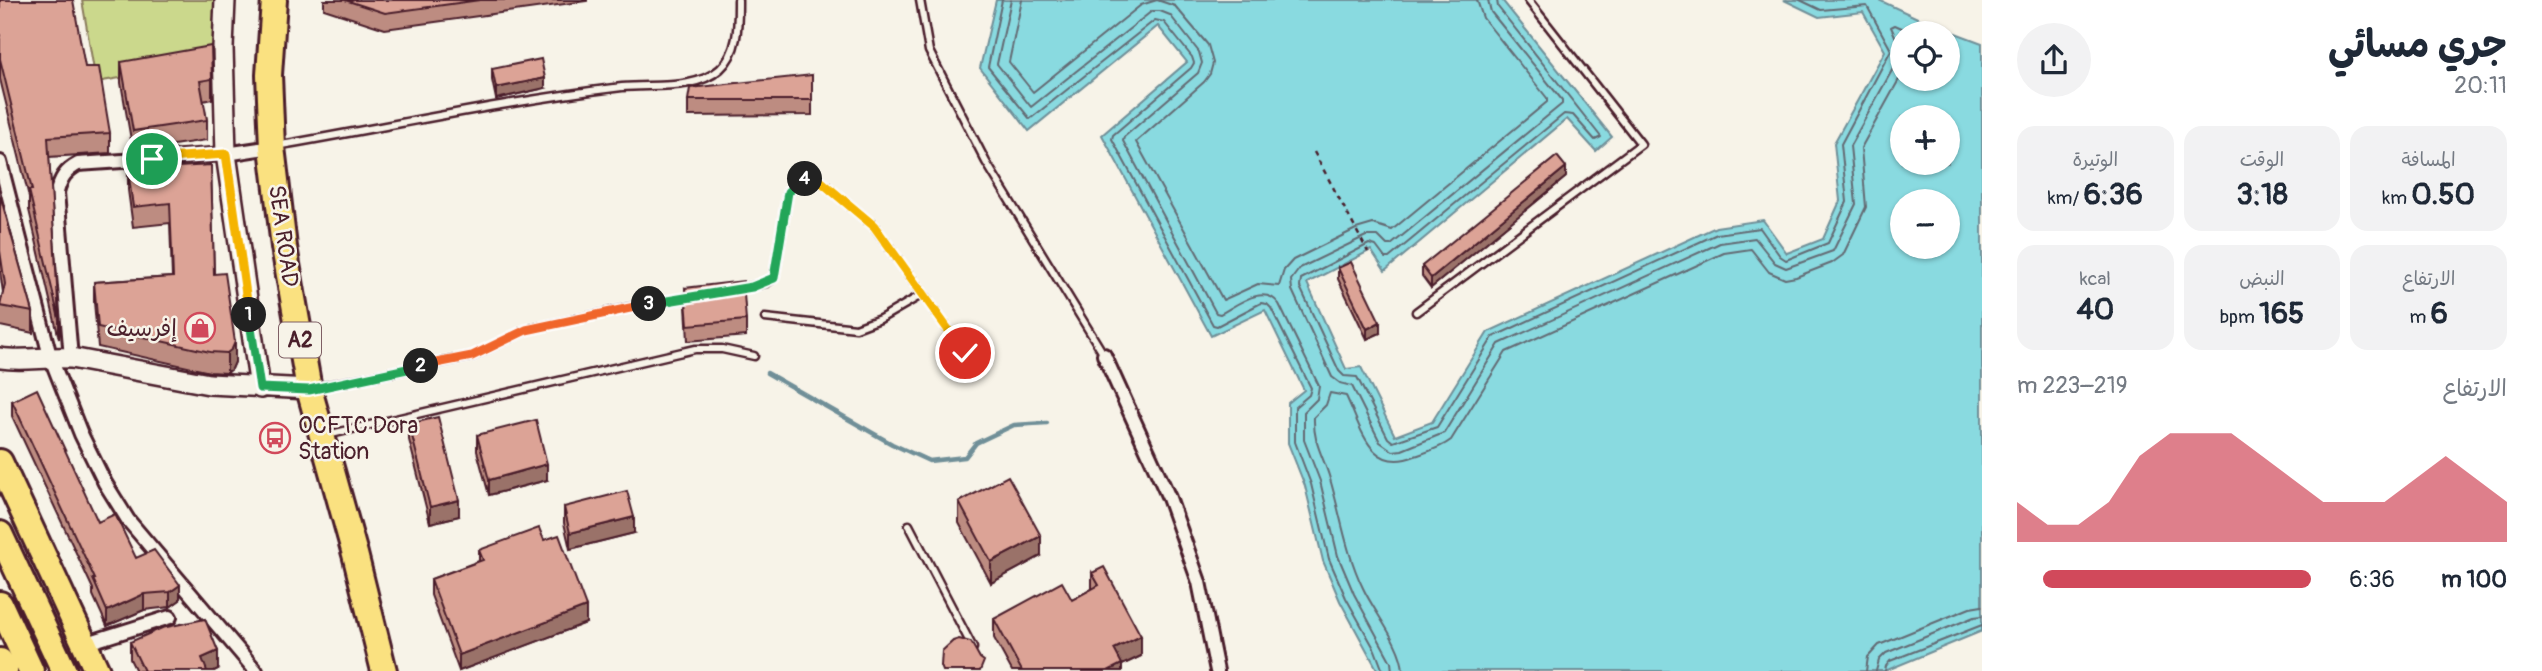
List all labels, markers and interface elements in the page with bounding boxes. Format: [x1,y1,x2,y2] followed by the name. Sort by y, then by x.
[1890,21,1960,259] map controls
[1890,21,1960,91] button: locate
[2328,21,2507,69] text: جري مسائي
[2017,23,2091,97] button: share
[2454,71,2507,100] text: 20:11
[1890,105,1960,175] button: +
[122,129,182,189] pin
[133,140,171,178] icon: arrive
[2072,148,2118,172] text: الوتيرة
[2240,148,2284,172] text: الوقت
[2402,148,2456,172] text: المسافة
[788,162,822,196] pin: 4
[799,166,810,190] text: 4
[2083,176,2143,213] text: 6:36
[2236,176,2288,213] text: 3:18
[2411,176,2475,213] text: 0.50
[262,183,305,289] street label: SEA ROAD
[2048,186,2083,210] text: /km
[2382,186,2411,210] text: km
[1890,189,1960,259] button: −
[2080,267,2111,291] text: kcal
[2239,267,2285,291] text: النبض
[2402,267,2455,291] text: الارتفاع
[632,286,666,322] pin: 3
[643,291,654,315] text: 3
[2076,291,2114,328] text: 40
[2259,295,2304,332] text: 165
[2430,295,2448,332] text: 6
[232,298,266,332] pin: 1
[245,302,252,326] text: 1
[2220,305,2259,329] text: bpm
[2409,305,2430,329] text: m
[183,311,217,345] shop icon: إفرسيف
[106,314,177,343] place label: إفرسيف
[279,322,321,358] road number: A2
[935,323,995,383] pin
[946,334,984,372] icon: check
[404,348,438,384] pin: 2
[415,353,426,377] text: 2
[2017,371,2128,400] text: 219–223 m
[2443,374,2507,403] text: الارتفاع
[298,411,418,466] place label: OCFTC Dora Station
[258,421,292,455] bus stop icon: OCFTC Dora Station
[2349,565,2395,594] text: 6:36
[2441,565,2507,594] text: 100 m

